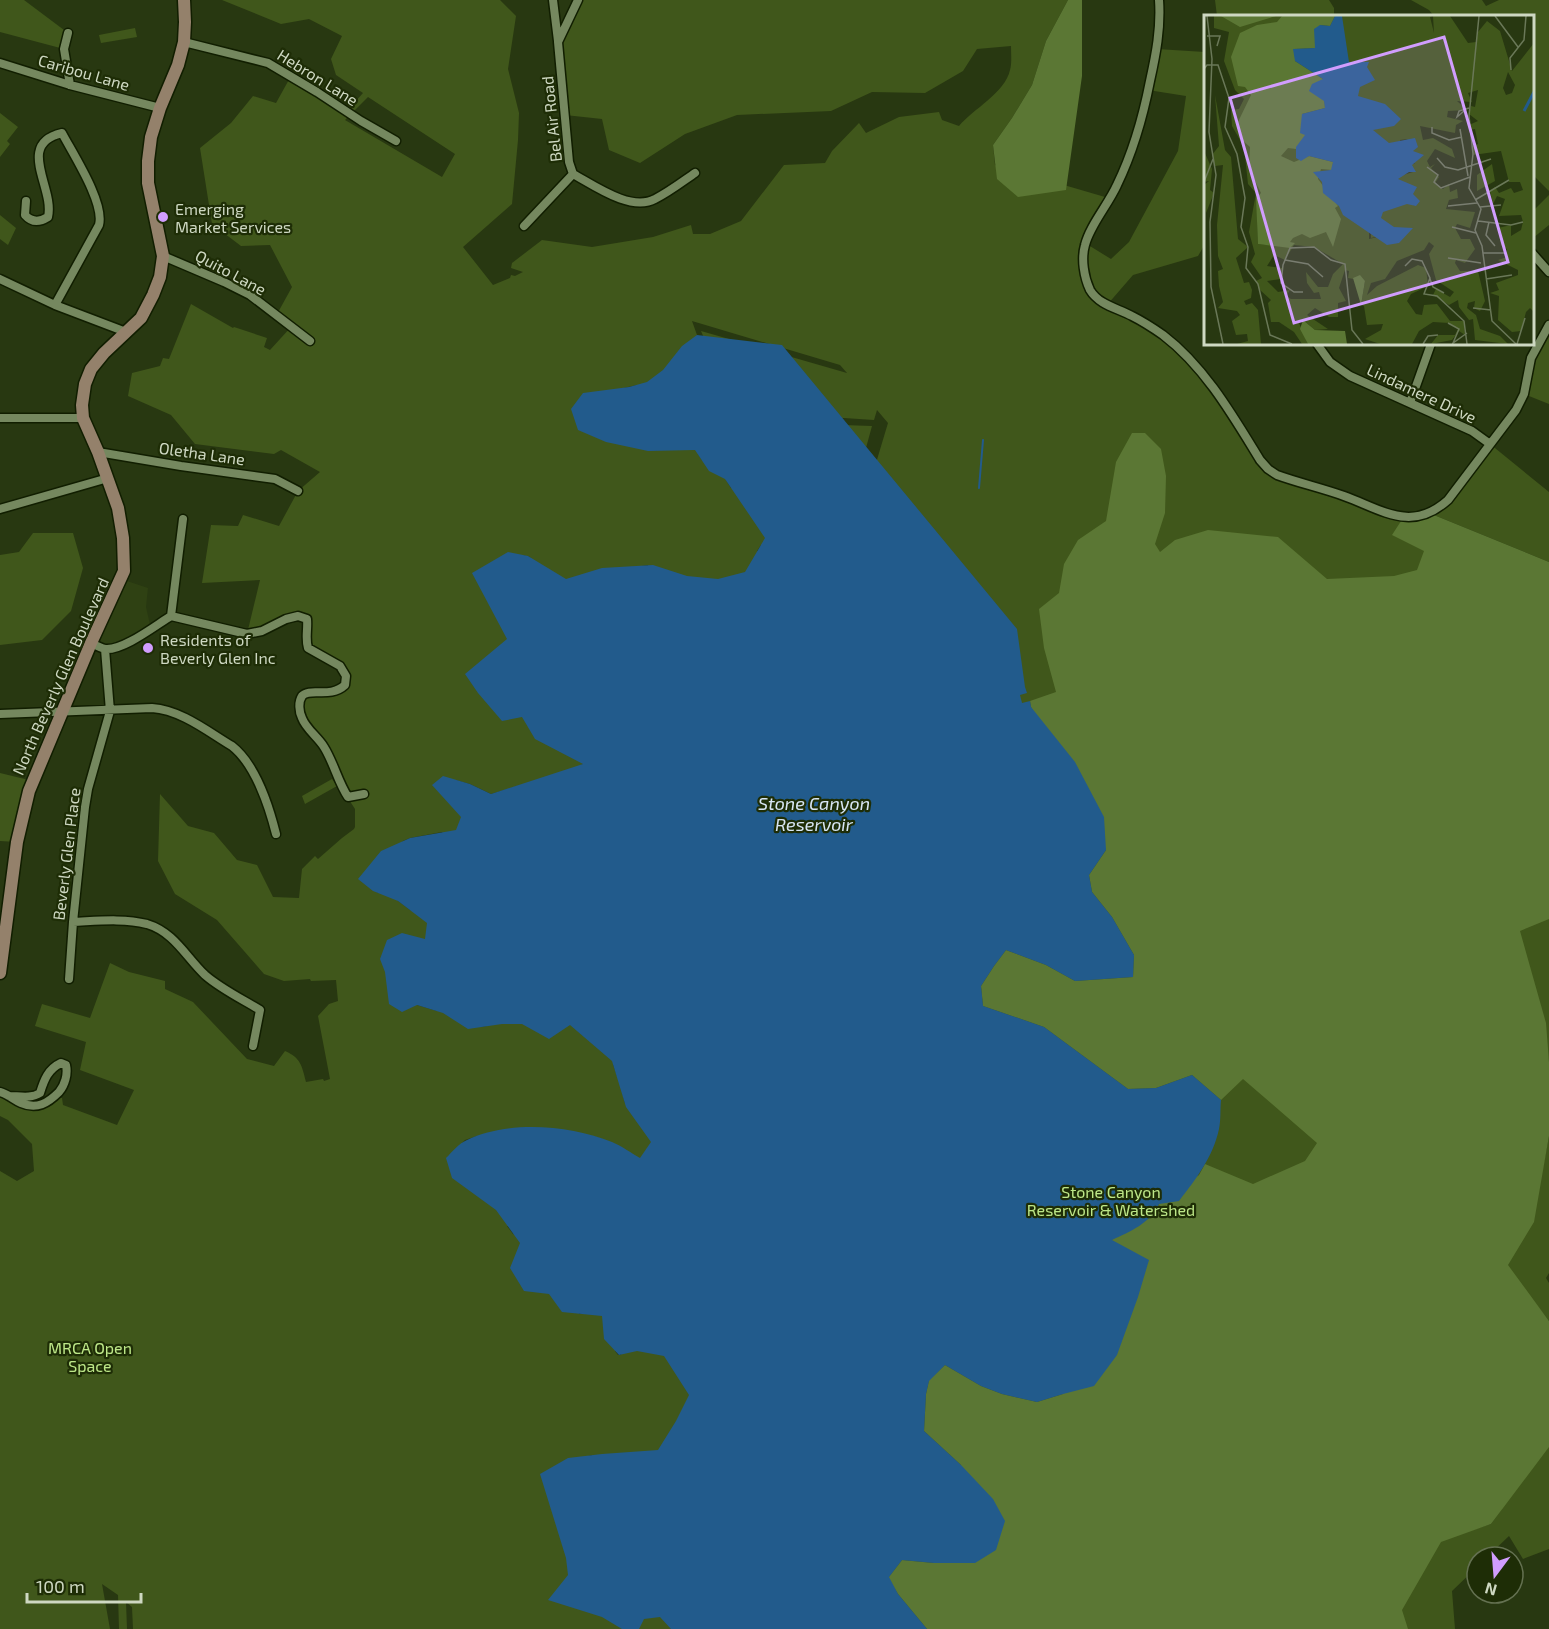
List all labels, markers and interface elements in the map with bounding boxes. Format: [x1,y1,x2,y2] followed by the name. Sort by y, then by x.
[1204,15,1534,345] inset map
[274,45,362,109] street label: Hebron Lane
[36,50,132,94] street label: Caribou Lane
[537,75,565,163] street label: Bel Air Road
[175,199,291,236] place label: Emerging Market Services
[156,210,170,224] marker: Emerging Market Services
[192,245,270,299] street label: Quito Lane
[1364,359,1480,427] street label: Lindamere Drive
[158,438,246,468] street label: Oletha Lane
[8,574,112,778] street label: North Beverly Glen Boulevard
[160,630,276,667] place label: Residents of Beverly Glen Inc
[141,641,155,655] marker: Residents of Beverly Glen Inc
[48,787,84,921] street label: Beverly Glen Place
[758,792,870,835] water label: Stone Canyon Reservoir
[1027,1182,1195,1219] park label: Stone Canyon Reservoir & Watershed
[48,1338,132,1375] park label: MRCA Open Space
[1465,1545,1525,1605] north arrow
[27,1566,141,1604] scale bar
[36,1575,85,1597] text: 100 m
[1483,1579,1499,1601] text: N

